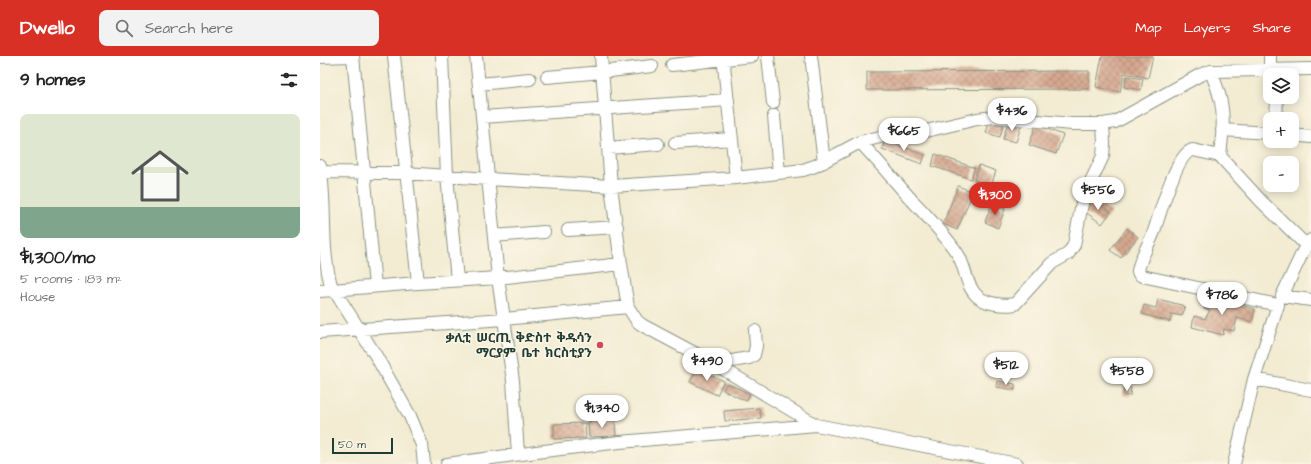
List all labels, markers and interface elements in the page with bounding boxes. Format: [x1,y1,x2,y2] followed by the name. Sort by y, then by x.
[99,10,379,46] search box
[20,15,75,42] text: Dwello
[113,17,135,39] icon: search
[145,18,233,39] text: Search here
[1135,18,1162,38] text: Map
[1184,18,1231,38] text: Layers
[1253,18,1291,38] text: Share
[20,68,85,92] text: 9 homes
[1263,68,1299,192] map controls
[1263,68,1299,104] button: layers
[278,69,300,91] icon: filters
[988,98,1036,132] pin: $436
[997,102,1027,120] text: $436
[1263,112,1299,148] button: +
[880,118,928,152] pin: $665
[888,122,920,140] text: $665
[124,140,196,212] icon: home
[1263,156,1299,192] button: −
[1074,177,1122,211] pin: $556
[1081,181,1115,199] text: $556
[962,182,1028,216] pin: $1,300
[978,186,1012,204] text: $1,300
[20,246,95,270] text: $1,300/mo
[20,270,122,288] text: 5 rooms · 183 m²
[1198,282,1246,316] pin: $786
[1206,286,1238,304] text: $786
[20,288,55,306] text: House
[446,329,592,362] place label: ቃሊቲ ሠርጢ ቅድስተ ቅዱሳን ማርያም ቤተ ክርስቲያን
[595,340,605,350] marker: ቃሊቲ ሠርጢ ቅድስተ ቅዱሳን ማርያም ቤተ ክርስቲያን
[683,348,731,382] pin: $490
[691,352,723,370] text: $490
[982,352,1030,386] pin: $512
[993,356,1019,374] text: $512
[1103,358,1151,392] pin: $558
[1110,362,1144,380] text: $558
[569,395,635,429] pin: $1,340
[585,399,619,417] text: $1,340
[332,436,393,455] scale bar
[338,437,366,452] text: 50 m

